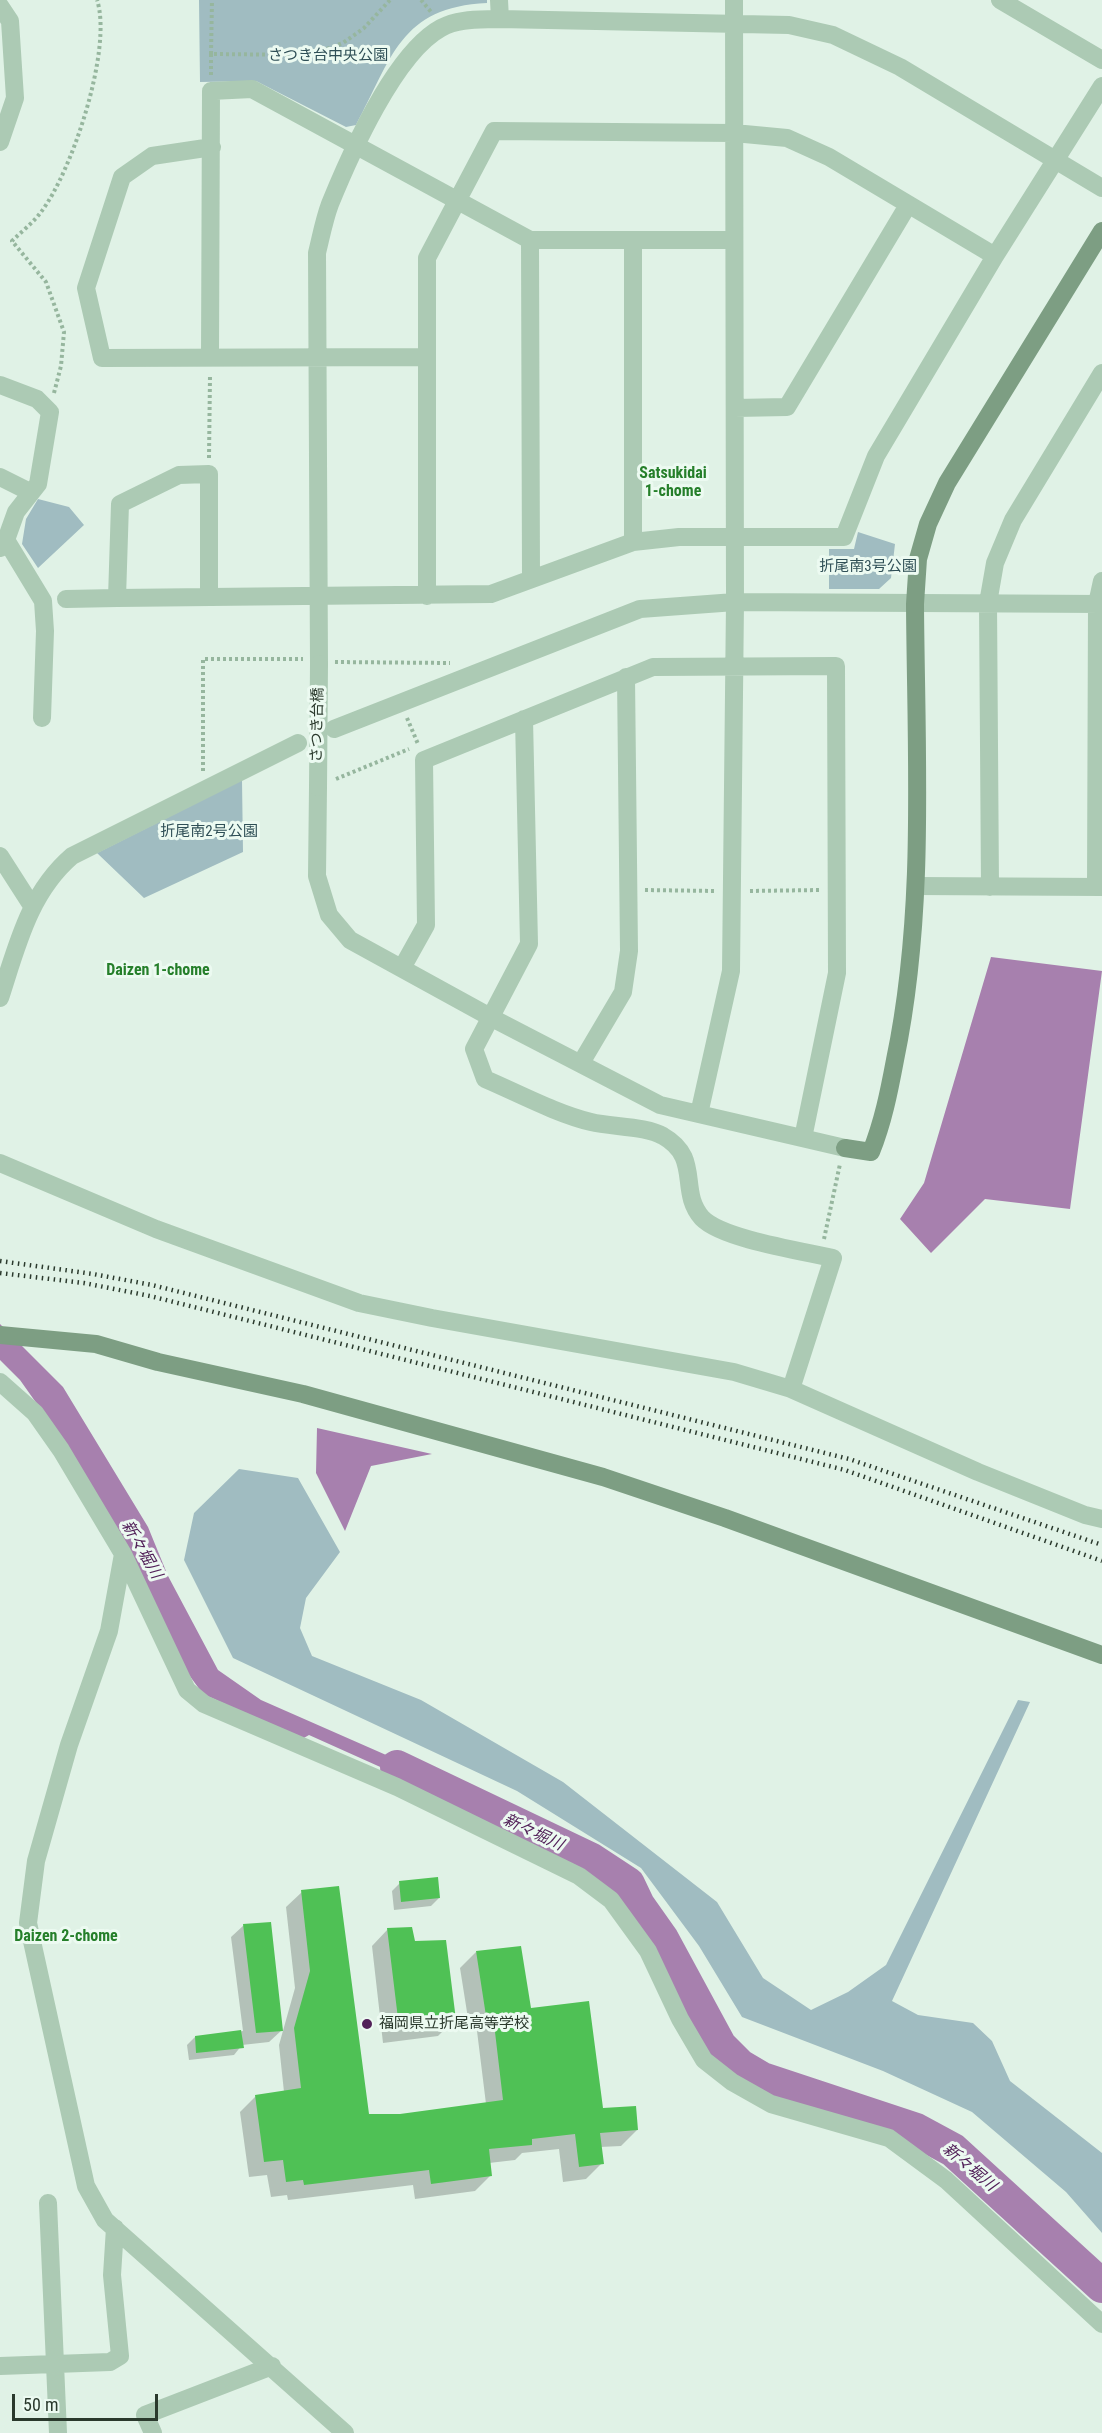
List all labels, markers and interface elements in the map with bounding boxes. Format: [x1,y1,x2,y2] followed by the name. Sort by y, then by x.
[268,47,388,65] park label: さつき台中央公園
[639,464,707,502] district label: Satsukidai 1-chome
[819,558,917,576] park label: 折尾南3号公園
[308,687,328,763] street label: さつき台橋
[160,823,258,841] park label: 折尾南2号公園
[106,961,210,981] district label: Daizen 1-chome
[117,1517,165,1583] water label: 新々堀川
[500,1811,566,1855] water label: 新々堀川
[14,1927,118,1947] district label: Daizen 2-chome
[379,2015,529,2033] place label: 福岡県立折尾高等学校
[360,2017,374,2031] marker: 福岡県立折尾高等学校
[938,2140,1000,2196] water label: 新々堀川
[15,2382,160,2420] scale bar
[23,2394,58,2415] text: 50 m

